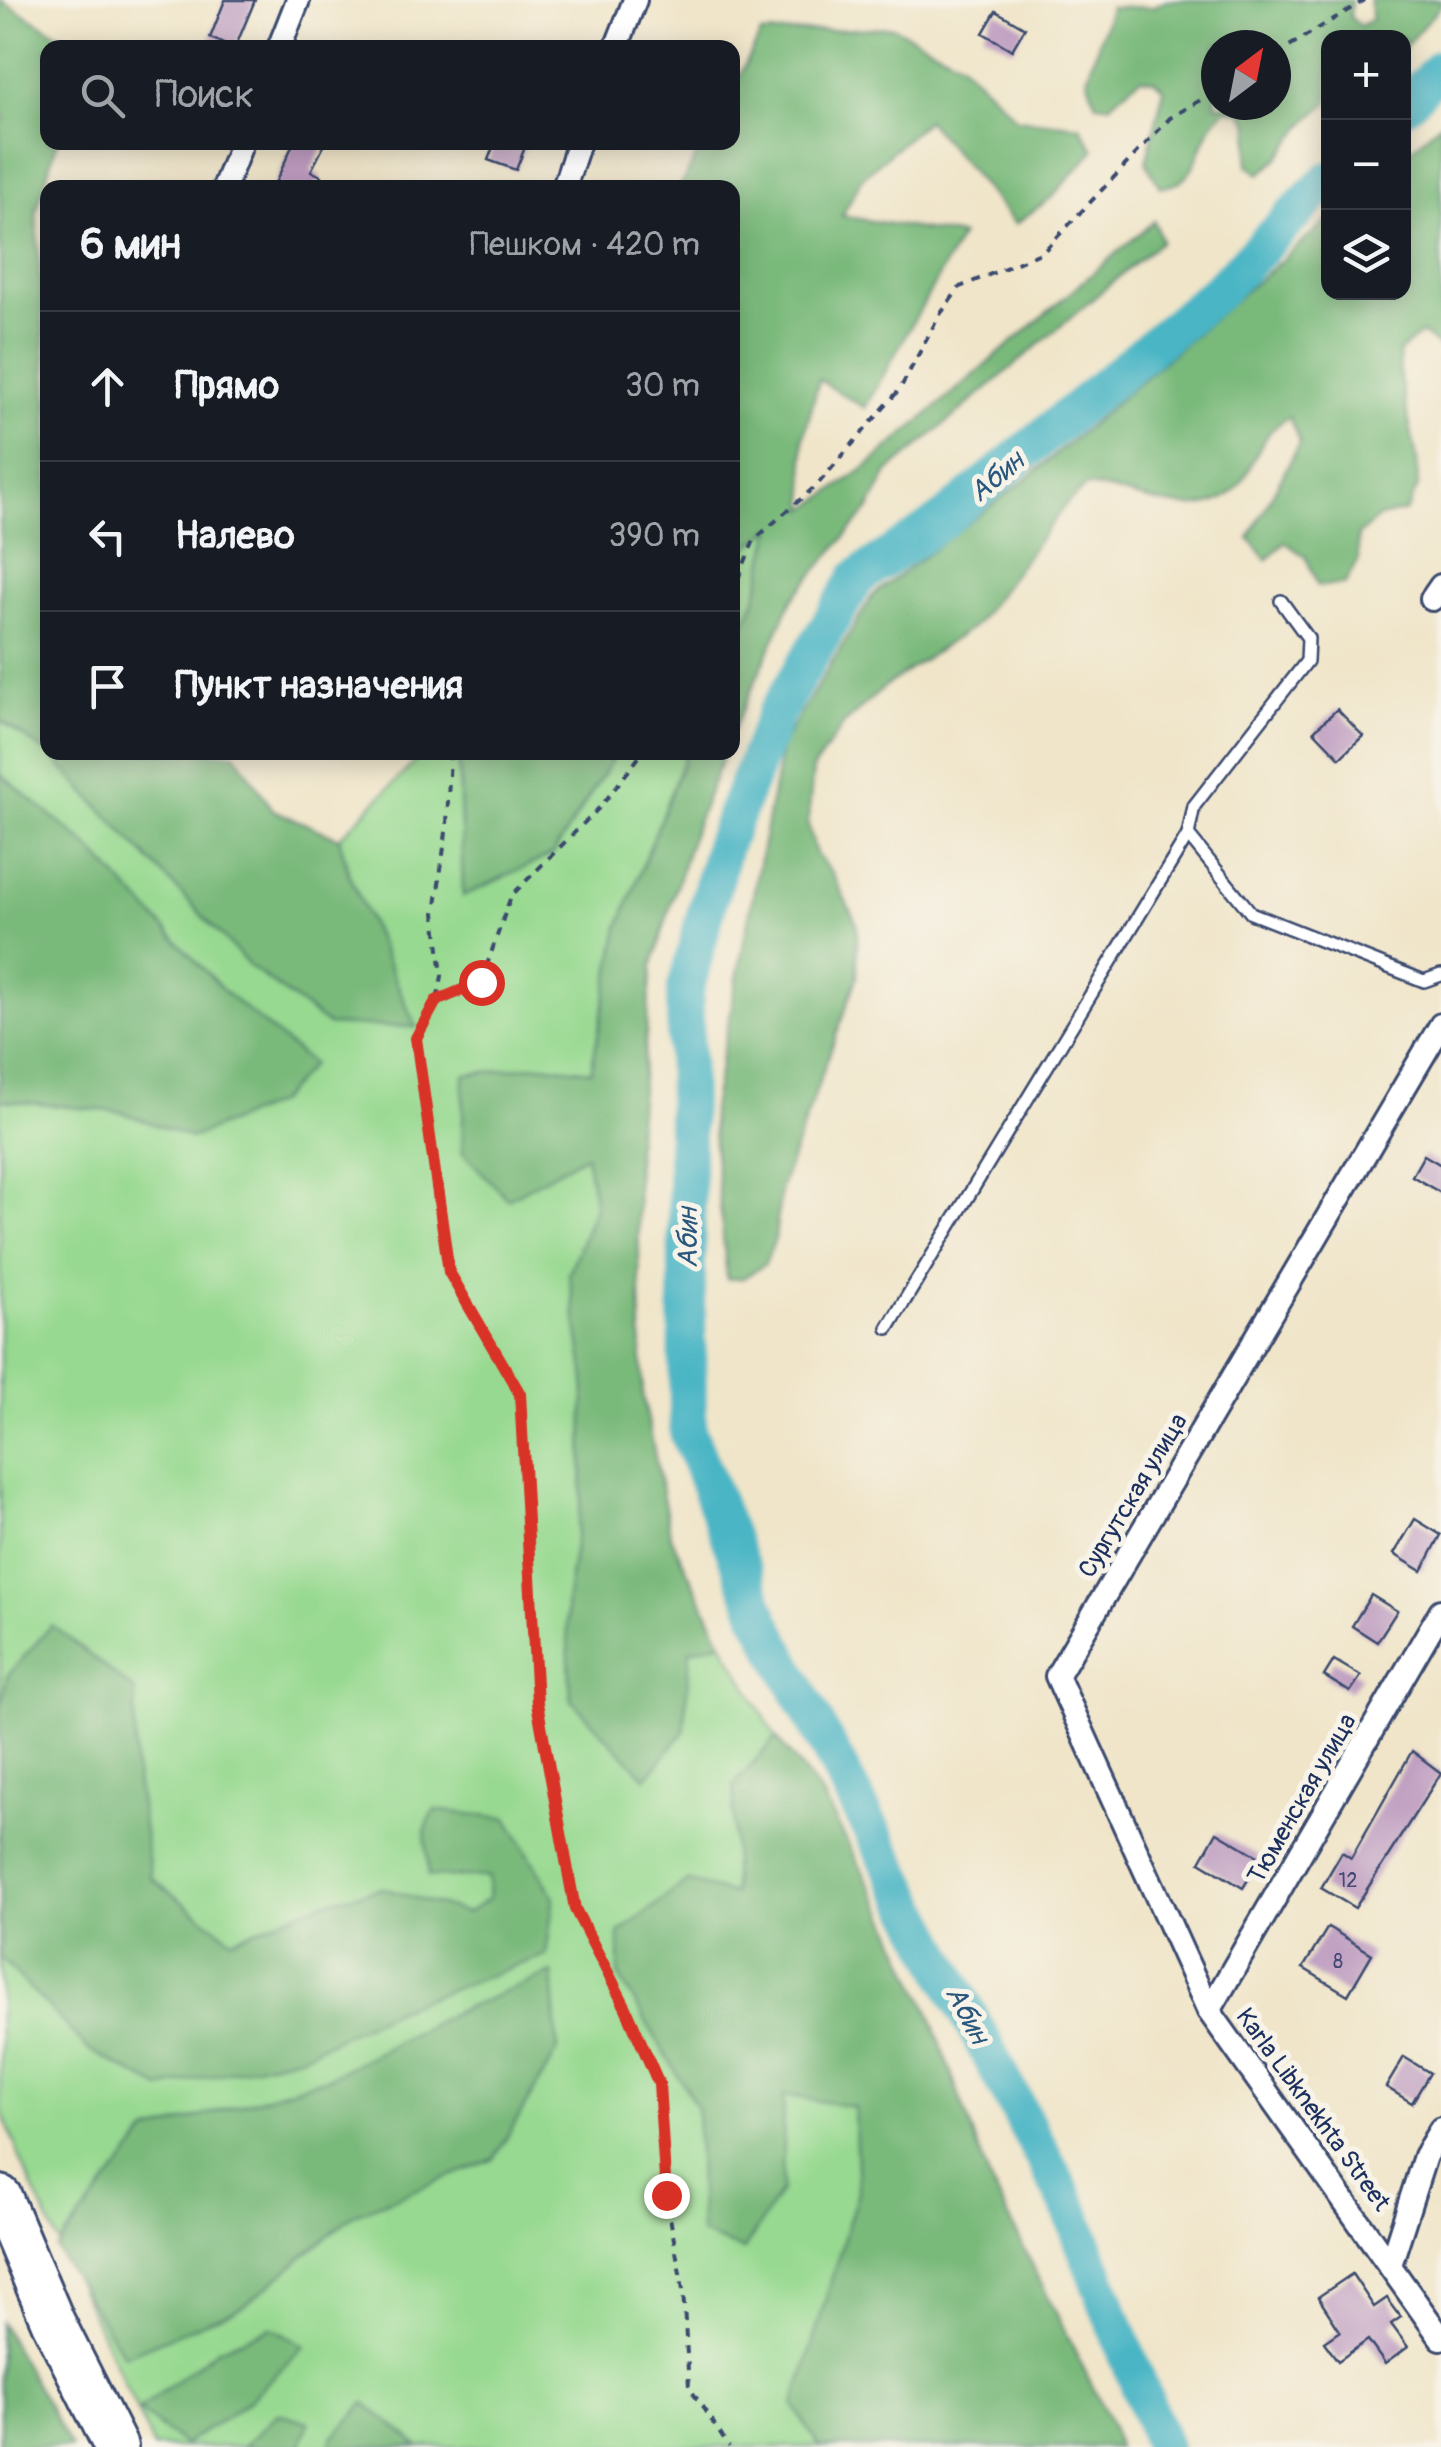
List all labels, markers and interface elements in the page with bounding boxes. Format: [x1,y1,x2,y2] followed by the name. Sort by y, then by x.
[1201,30,1291,120] north arrow
[1321,30,1411,300] map controls
[1321,30,1411,120] button: +
[40,40,740,150] search box
[75,68,130,123] icon: search
[155,71,254,119] text: Поиск
[1321,120,1411,210] button: −
[1321,210,1411,300] button: layers
[80,219,181,271] text: 6 мин
[470,225,700,265] text: Пешком · 420 m
[80,359,135,414] icon: ahead
[175,362,279,410] text: Прямо
[625,366,700,406] text: 30 m
[962,442,1034,510] water label: Абин
[80,509,135,564] icon: left
[175,512,295,560] text: Налево
[608,516,700,556] text: 390 m
[80,659,135,714] icon: arrive
[175,662,463,710] text: Пункт назначения
[459,960,505,1006] route start
[671,1205,706,1268] water label: Абин
[1072,1408,1195,1584] street label: Сургутская улица
[1241,1708,1364,1889] street label: Тюменская улица
[1339,1868,1358,1893] house number: 12
[1333,1949,1343,1974] house number: 8
[937,1980,998,2052] water label: Абин
[1229,2002,1397,2218] street label: Karla Libknekhta Street
[644,2173,690,2219] route end

